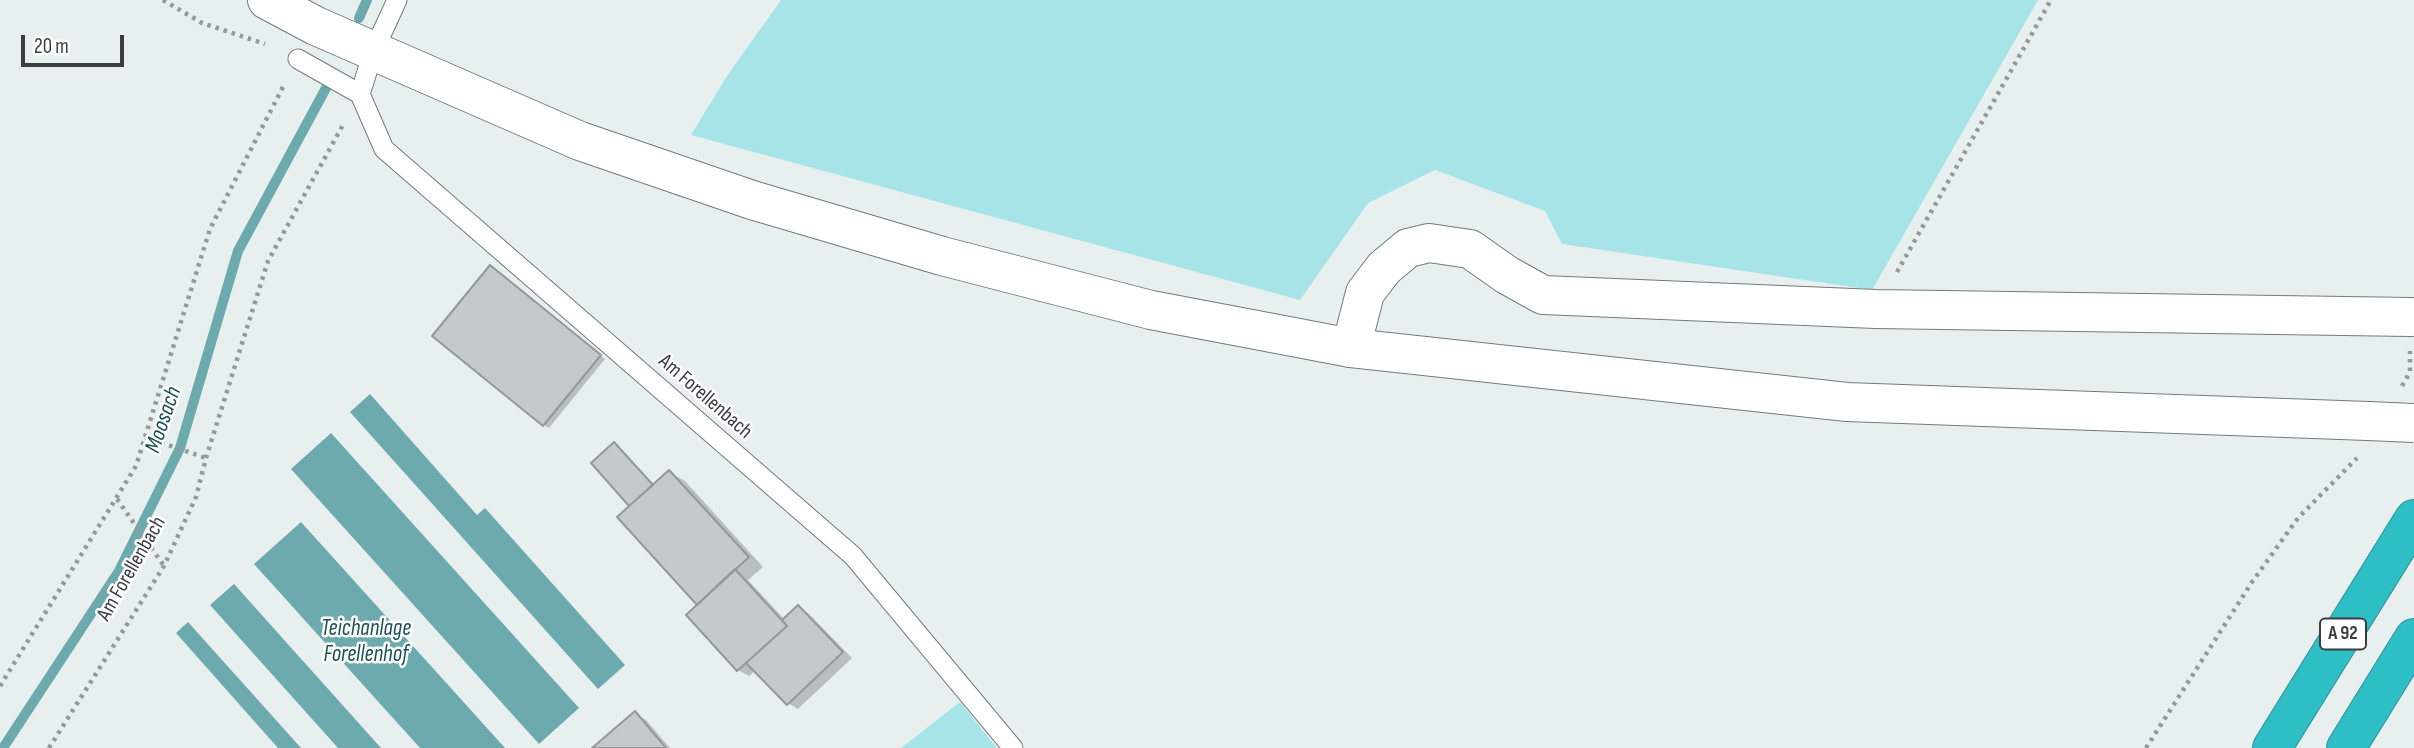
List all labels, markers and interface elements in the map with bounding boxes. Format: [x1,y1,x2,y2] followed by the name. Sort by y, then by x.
[24,21,128,65] scale bar
[34,34,69,59] text: 20 m
[653,349,757,445] street label: Am Forellenbach
[140,383,188,457] water label: Moosach
[92,512,172,626] street label: Am Forellenbach
[321,615,411,669] water label: Teichanlage Forellenhof
[2320,618,2366,650] road number: A 92

